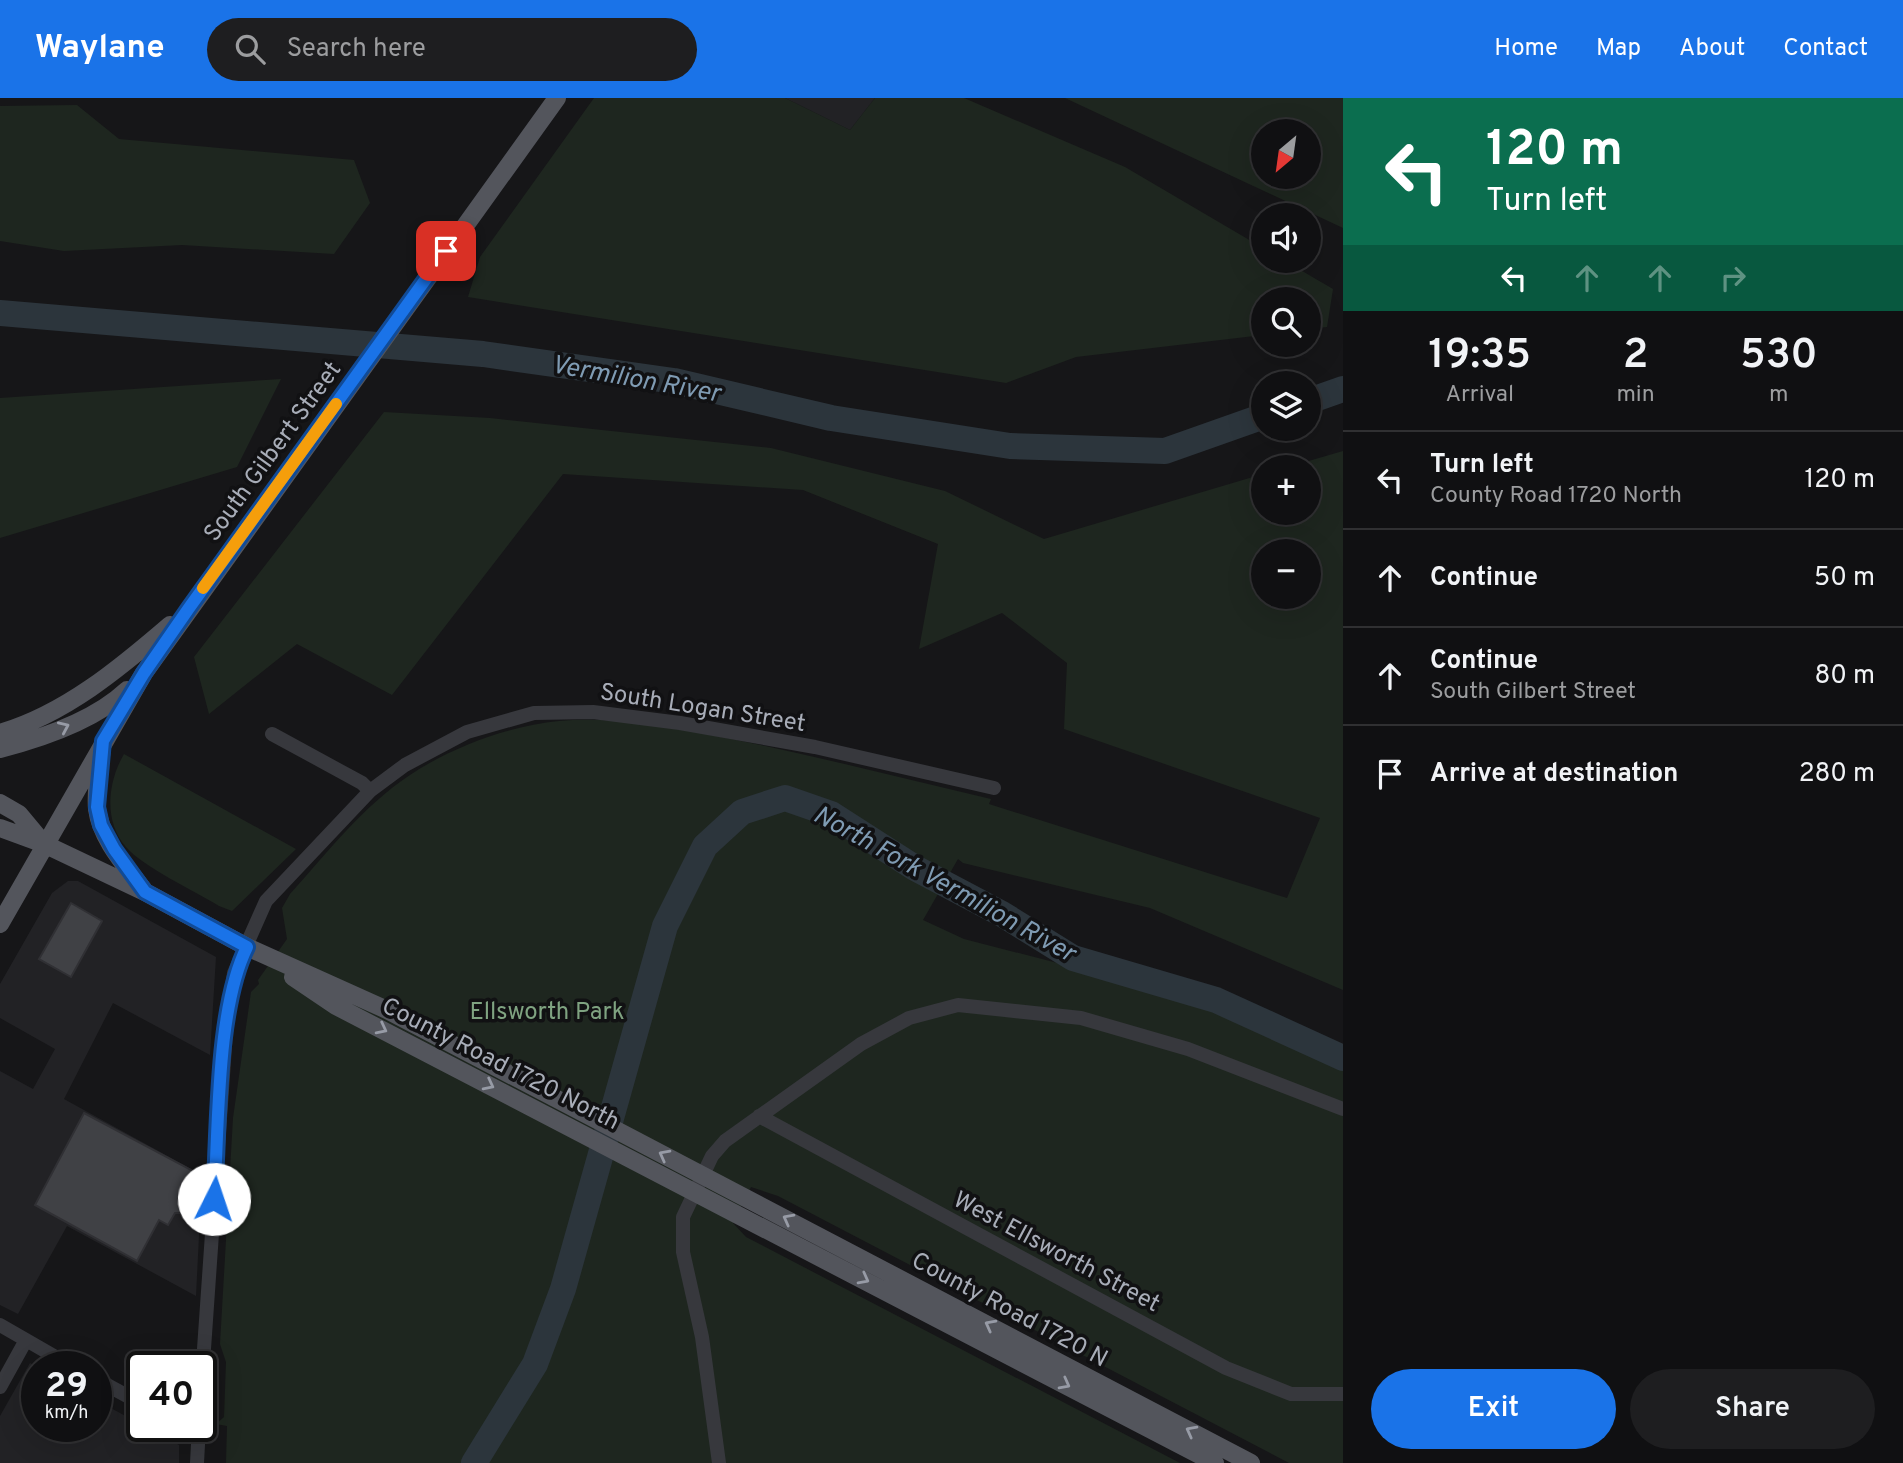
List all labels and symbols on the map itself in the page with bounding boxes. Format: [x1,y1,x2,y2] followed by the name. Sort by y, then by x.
[1251,119,1321,189] north arrow
[416,221,476,281] pin
[549,349,725,412] water label: Vermilion River
[198,356,349,548] street label: South Gilbert Street
[598,678,808,740] street label: South Logan Street
[57,721,69,735] one-way arrow
[807,799,1082,972] water label: North Fork Vermilion River
[376,992,624,1138] street label: County Road 1720 North
[469,998,625,1028] park label: Ellsworth Park
[375,1021,387,1035] one-way arrow
[482,1076,494,1090] one-way arrow
[659,1149,671,1163] one-way arrow
[177,1162,251,1236] position arrow
[948,1186,1165,1320] street label: West Ellsworth Street
[783,1214,795,1228] one-way arrow
[906,1246,1112,1375] street label: County Road 1720 N
[857,1270,869,1284] one-way arrow
[984,1320,997,1334] one-way arrow
[126,1351,217,1442] speed limit sign: 40
[1058,1376,1070,1390] one-way arrow
[1186,1426,1198,1440] one-way arrow

